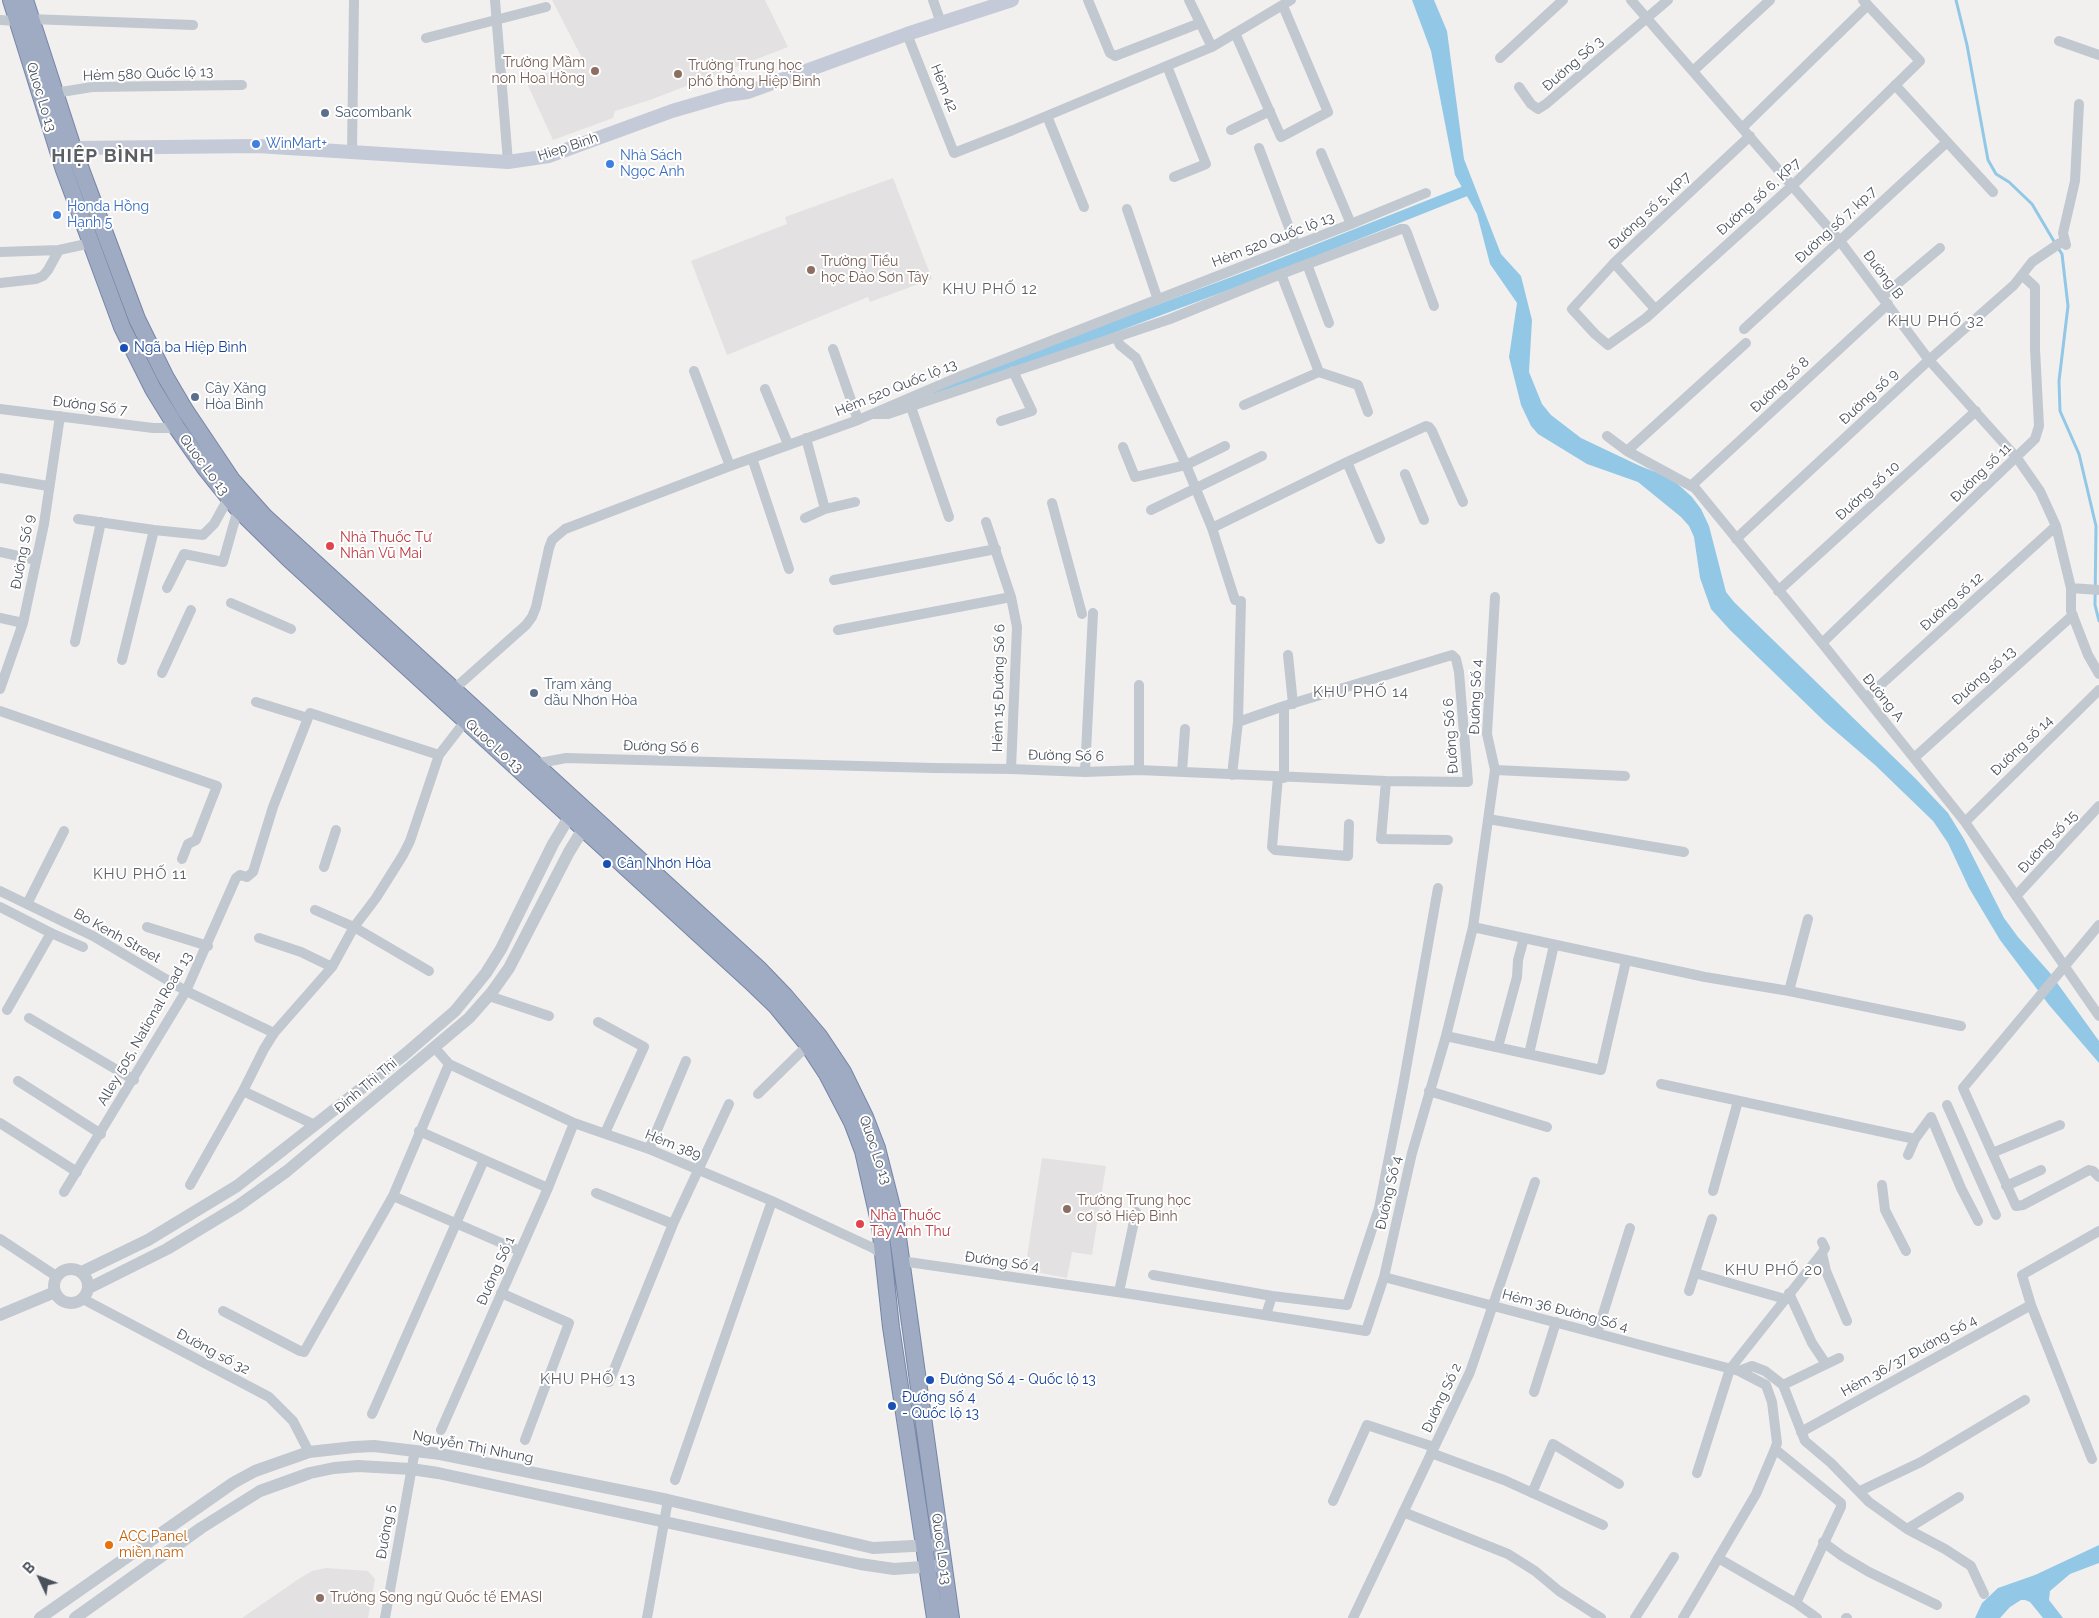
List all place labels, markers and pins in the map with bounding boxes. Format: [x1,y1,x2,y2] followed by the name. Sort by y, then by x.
[492,55,585,88] place label: Trường Mầm non Hoa Hồng
[688,58,821,90] place label: Trường Trung học phổ thông Hiệp Bình
[589,65,601,77] marker: Trường Mầm non Hoa Hồng
[672,68,684,80] marker: Trường Trung học phổ thông Hiệp Bình
[335,105,412,121] place label: Sacombank
[319,107,331,119] marker: Sacombank
[266,136,327,152] place label: WinMart+
[250,138,262,150] marker: WinMart+
[620,148,685,180] place label: Nhà Sách Ngọc Anh
[604,158,616,170] marker: Nhà Sách Ngọc Anh
[67,199,149,232] place label: Honda Hồng Hạnh 5
[51,209,63,221] marker: Honda Hồng Hạnh 5
[821,254,929,286] place label: Trường Tiểu học Đào Sơn Tây
[805,264,817,276] marker: Trường Tiểu học Đào Sơn Tây
[134,340,247,356] place label: Ngã ba Hiệp Bình
[118,342,130,354] marker: Ngã ba Hiệp Bình
[205,381,266,414] place label: Cây Xăng Hòa Bình
[189,391,201,403] marker: Cây Xăng Hòa Bình
[340,530,432,562] place label: Nhà Thuốc Tư Nhân Vū Mai
[324,540,336,552] marker: Nhà Thuốc Tư Nhân Vū Mai
[544,677,637,710] place label: Trạm xăng dầu Nhơn Hòa
[528,687,540,699] marker: Trạm xăng dầu Nhơn Hòa
[617,856,711,872] place label: Cân Nhơn Hòa
[601,858,613,870] marker: Cân Nhơn Hòa
[1077,1193,1191,1226] place label: Trường Trung học cơ sở Hiệp Bình
[1061,1203,1073,1215] marker: Trường Trung học cơ sở Hiệp Bình
[870,1208,950,1240] place label: Nhà Thuốc Tây Anh Thư
[854,1218,866,1230] marker: Nhà Thuốc Tây Anh Thư
[940,1372,1096,1388] place label: Đường Số 4 - Quốc lộ 13
[924,1374,936,1386] marker: Đường Số 4 - Quốc lộ 13
[902,1390,979,1422] place label: Đường số 4 - Quốc lộ 13
[886,1400,898,1412] marker: Đường số 4 - Quốc lộ 13
[119,1529,187,1561] place label: ACC Panel miền nam
[103,1539,115,1551] marker: ACC Panel miền nam
[330,1590,542,1606] place label: Trường Song ngữ Quốc tế EMASI
[314,1592,326,1604] marker: Trường Song ngữ Quốc tế EMASI

